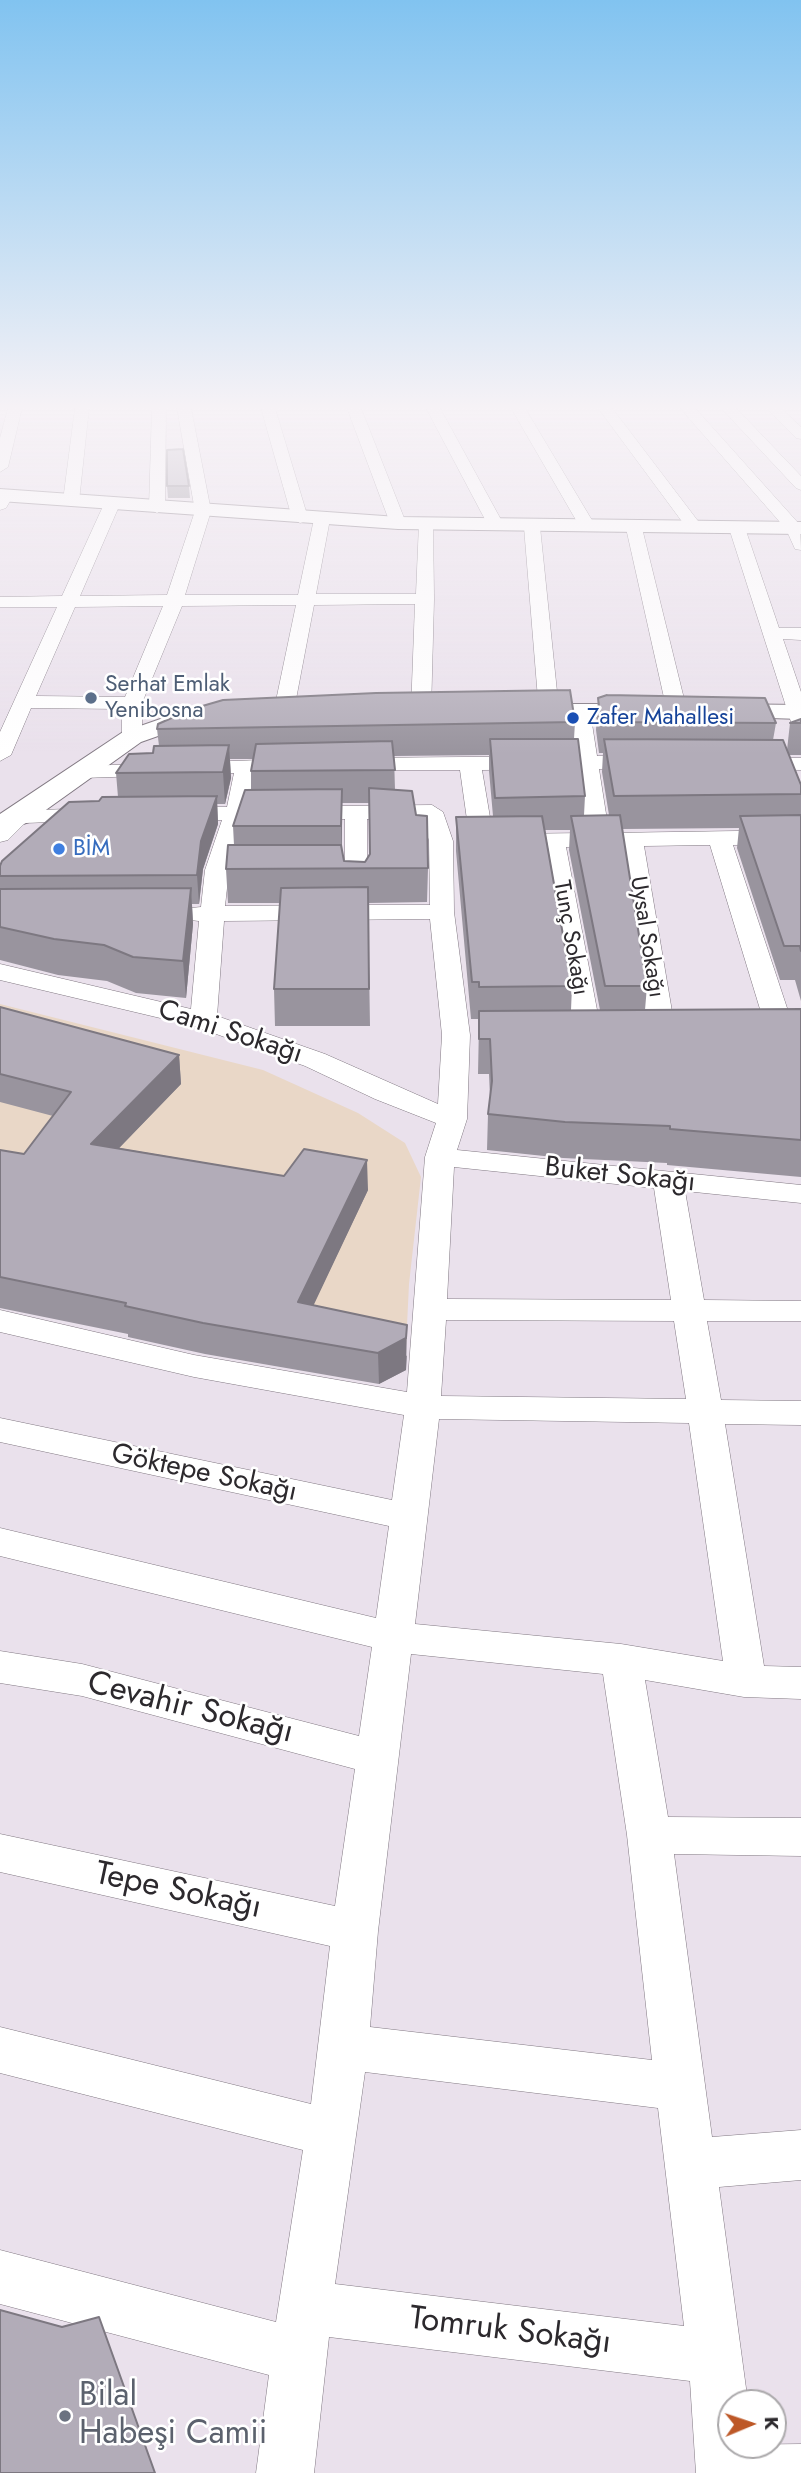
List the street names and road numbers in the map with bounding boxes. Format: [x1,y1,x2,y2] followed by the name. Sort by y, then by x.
[623,874,669,1000] street label: Uysal Sokağı
[546,878,594,998] street label: Tunç Sokağı
[154,994,306,1072] street label: Cami Sokağı
[543,1151,697,1201] street label: Buket Sokağı
[108,1438,300,1510] street label: Göktepe Sokağı
[83,1664,297,1754] street label: Cevahir Sokağı
[91,1855,265,1929] street label: Tepe Sokağı
[407,2300,613,2364] street label: Tomruk Sokağı

